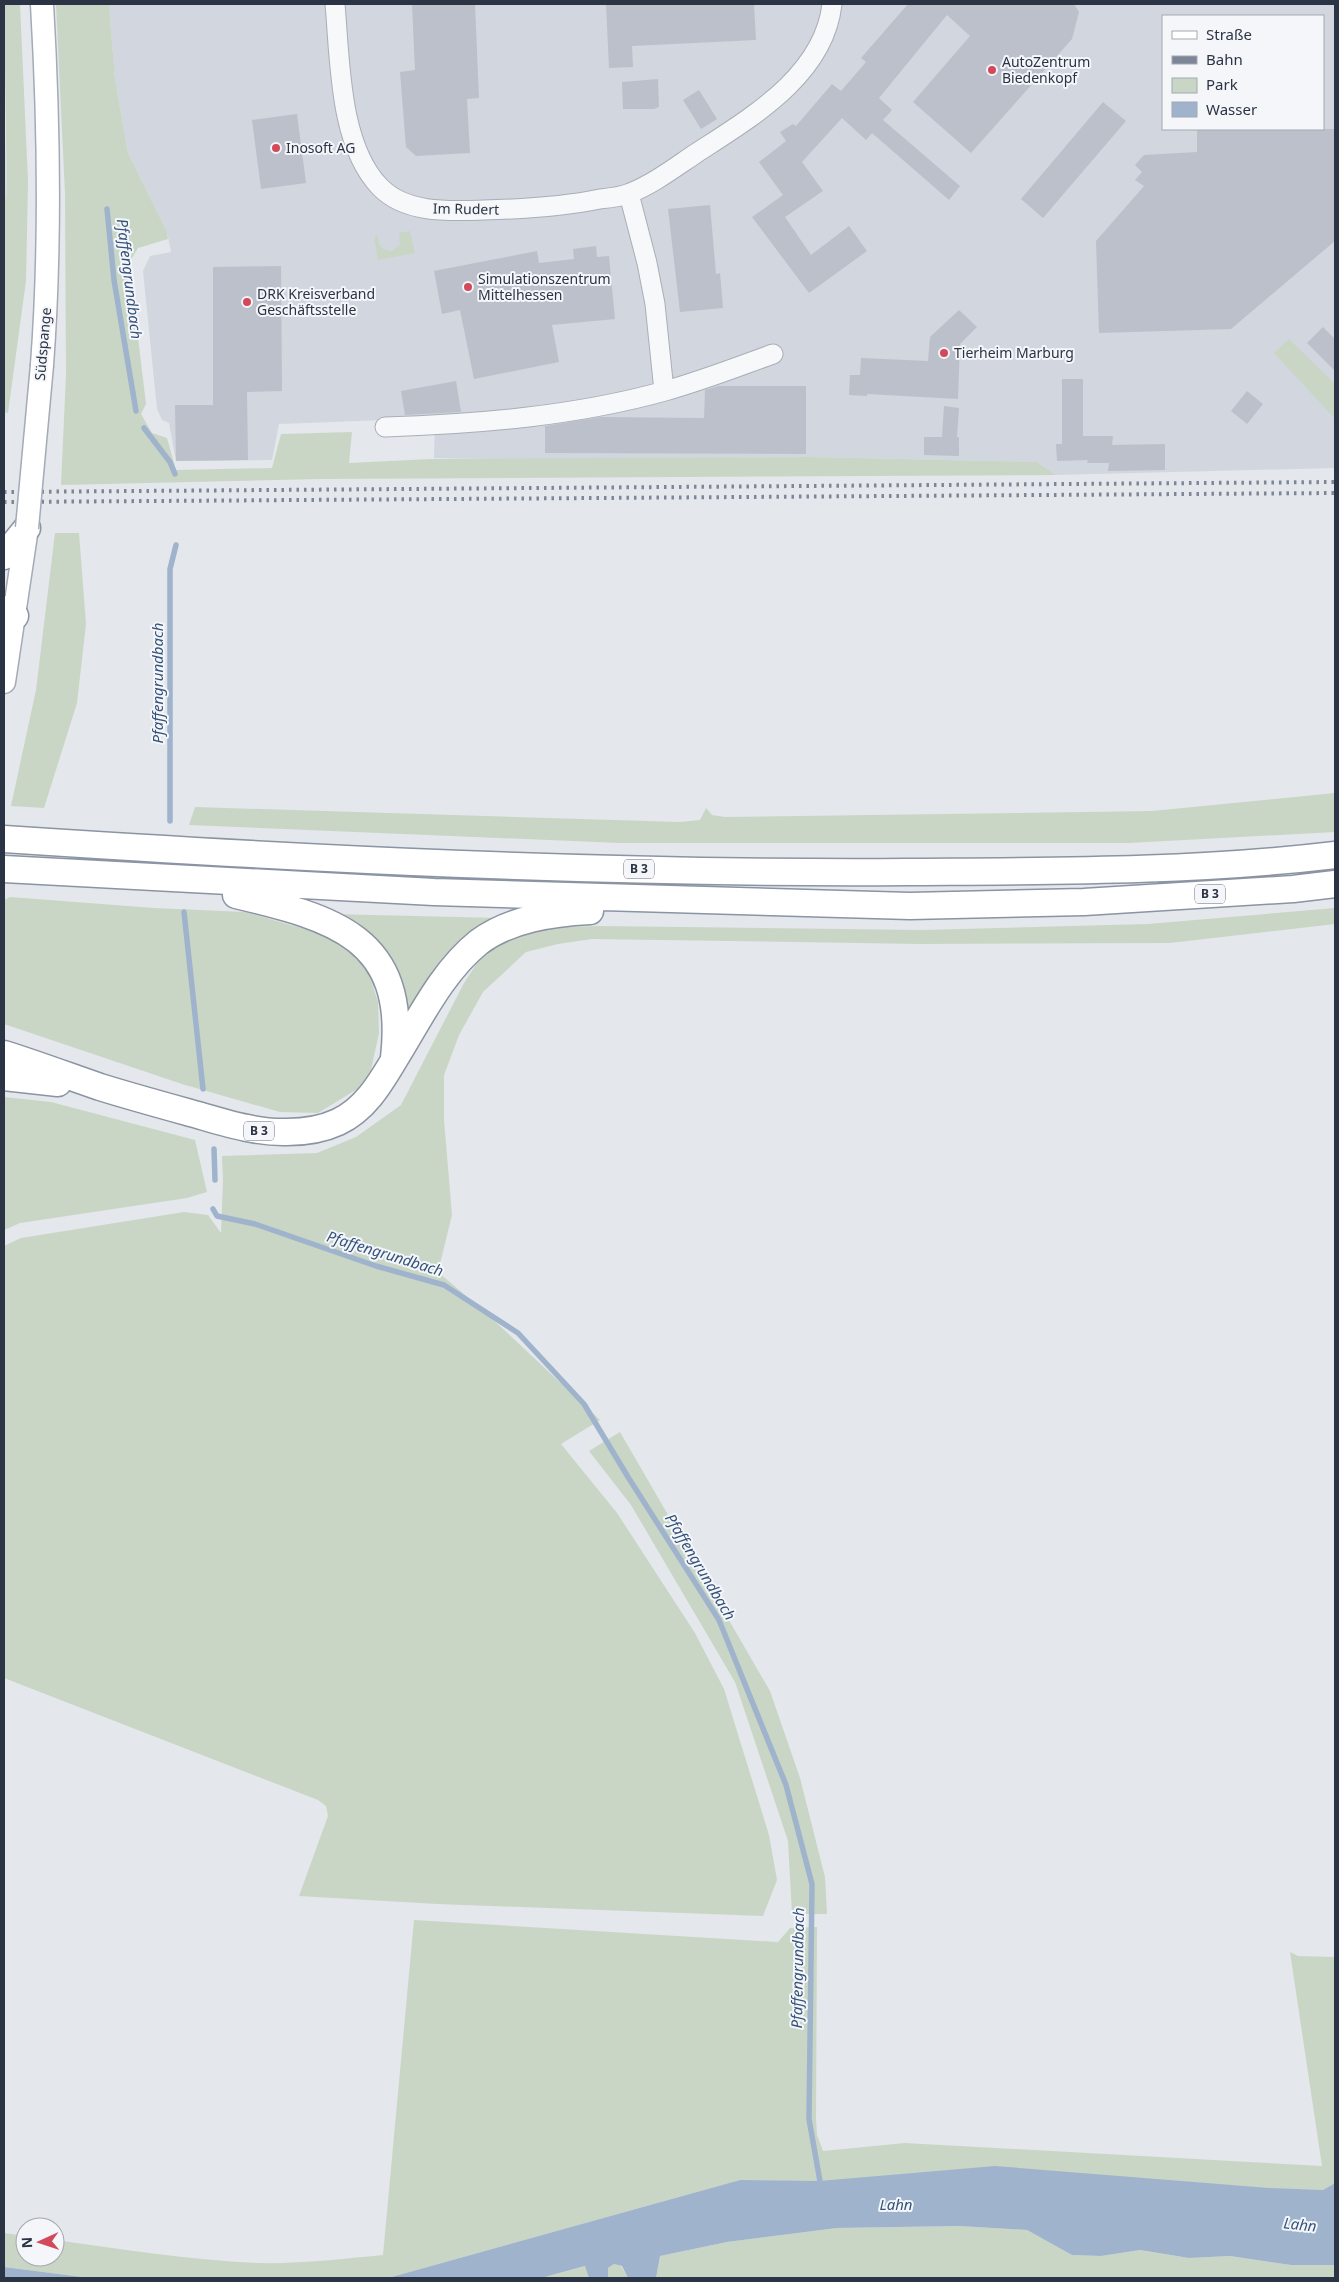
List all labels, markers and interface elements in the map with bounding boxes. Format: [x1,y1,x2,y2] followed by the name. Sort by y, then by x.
[1162,15,1324,130] legend
[1206,24,1252,44] text: Straße
[1206,49,1243,69] text: Bahn
[1002,52,1090,87] place label: AutoZentrum Biedenkopf
[986,64,998,76] marker: AutoZentrum Biedenkopf
[1206,74,1238,94] text: Park
[1206,99,1257,119] text: Wasser
[286,138,355,157] place label: Inosoft AG
[270,142,282,154] marker: Inosoft AG
[433,198,499,219] street label: Im Rudert
[113,218,147,340] water label: Pfaffengrundbach
[478,269,611,304] place label: Simulationszentrum Mittelhessen
[462,281,474,293] marker: Simulationszentrum Mittelhessen
[257,284,375,319] place label: DRK Kreisverband Geschäftsstelle
[241,296,253,308] marker: DRK Kreisverband Geschäftsstelle
[30,307,55,381] street label: Südspange
[954,343,1074,362] place label: Tierheim Marburg
[938,347,950,359] marker: Tierheim Marburg
[147,623,167,743] water label: Pfaffengrundbach
[624,860,654,879] road number: B 3
[1195,884,1225,904] road number: B 3
[244,1122,274,1140] road number: B 3
[325,1226,446,1280] water label: Pfaffengrundbach
[661,1510,741,1623] water label: Pfaffengrundbach
[786,1907,808,2029] water label: Pfaffengrundbach
[879,2194,913,2214] water label: Lahn
[1283,2212,1318,2236] water label: Lahn
[15,2217,65,2267] north arrow
[17,2237,36,2249] text: N

